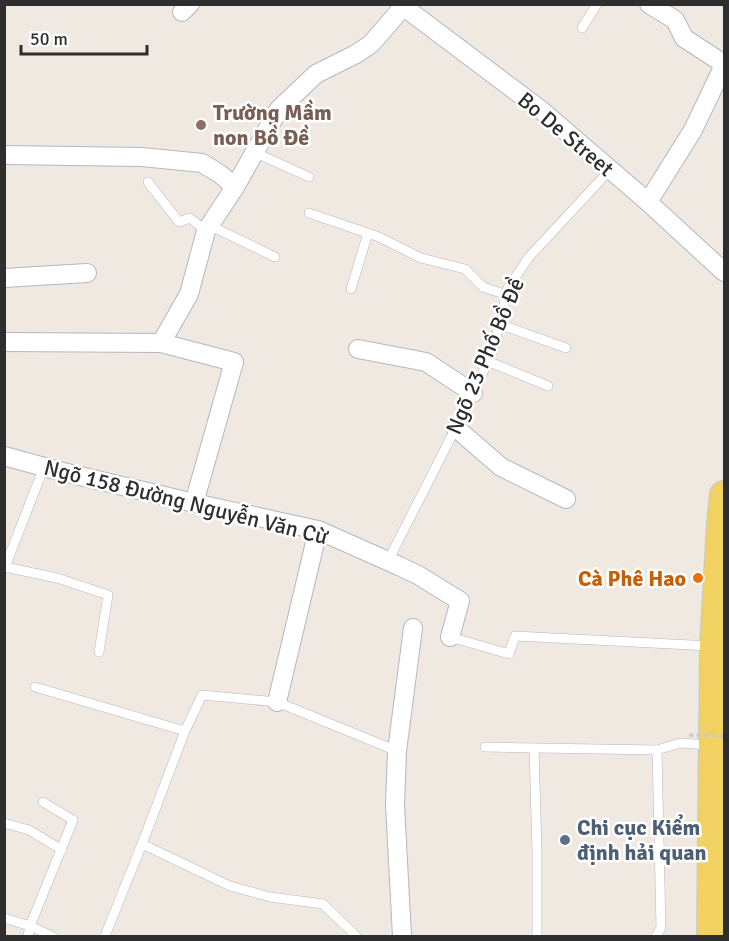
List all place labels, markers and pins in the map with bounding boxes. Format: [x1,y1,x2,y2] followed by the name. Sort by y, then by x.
[213,99,332,151] place label: Trường Mầm non Bồ Đề
[194,118,208,132] marker: Trường Mầm non Bồ Đề
[578,565,686,592] place label: Cà Phê Hao
[691,571,705,585] marker: Cà Phê Hao
[577,814,707,866] place label: Chi cục Kiểm định hải quan
[558,833,572,847] marker: Chi cục Kiểm định hải quan

